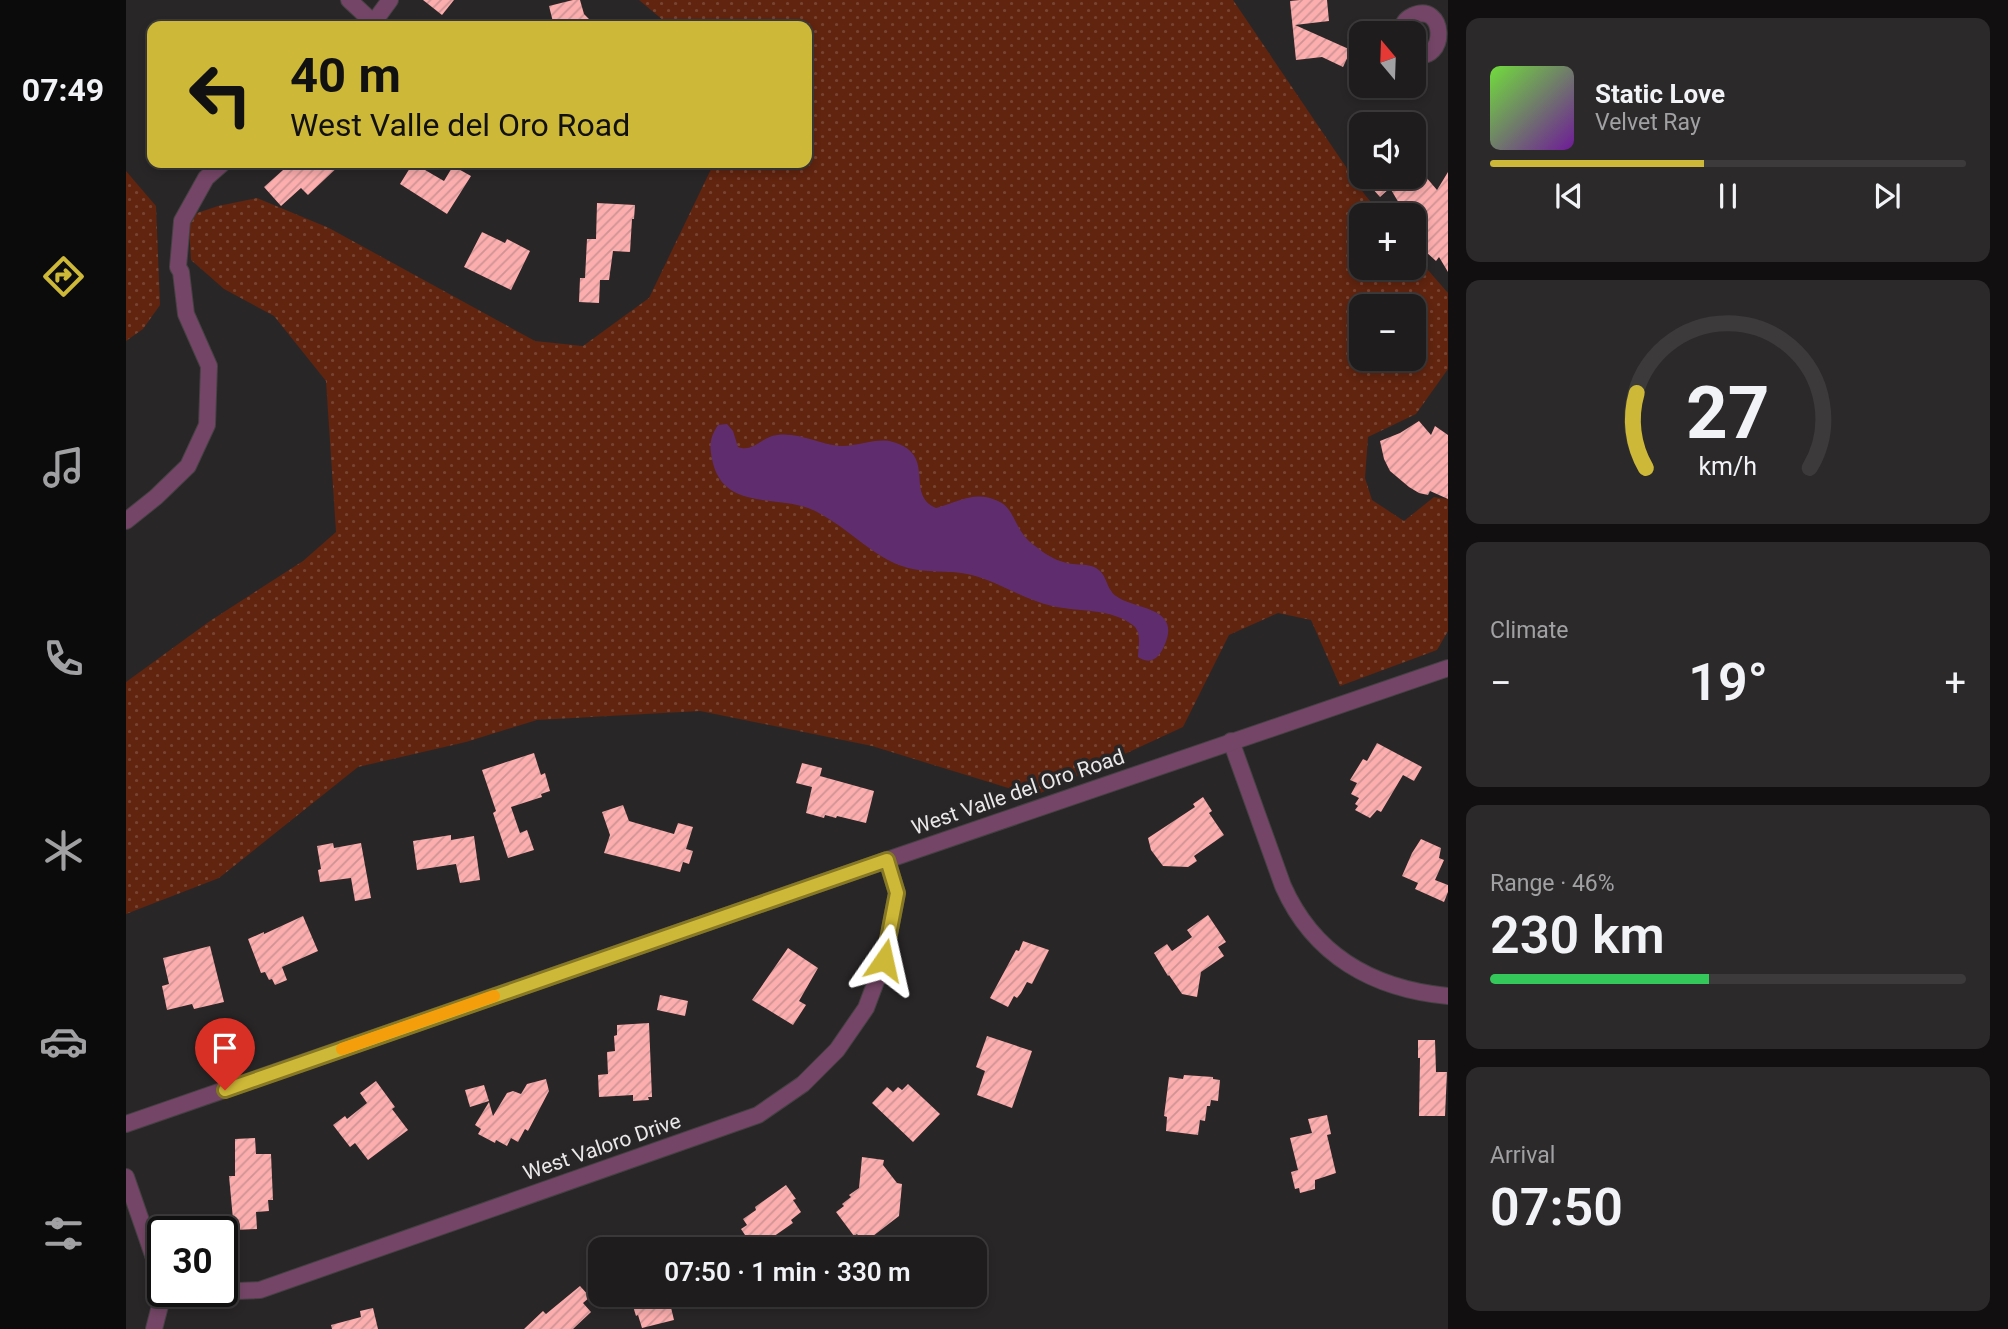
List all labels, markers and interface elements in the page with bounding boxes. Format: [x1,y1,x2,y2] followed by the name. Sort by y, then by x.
[1349,21,1426,98] north arrow
[1349,21,1426,371] map controls
[290,47,401,104] text: 40 m
[175,49,266,140] icon: left
[22,71,104,109] text: 07:49
[1595,79,1725,109] text: Static Love
[290,106,630,144] text: West Valle del Oro Road
[1595,109,1701,136] text: Velvet Ray
[1349,112,1426,189] button: sound
[1550,177,1588,215] icon: previous
[1709,177,1747,215] icon: pause
[1868,177,1906,215] icon: next
[1349,203,1426,280] button: +
[39,252,88,301] icon: directions
[1349,294,1426,371] button: −
[1686,371,1770,457] text: 27
[39,443,88,492] icon: music
[1699,452,1757,481] text: km/h
[1490,617,1569,644] text: Climate
[39,634,88,683] icon: phone
[1688,652,1768,713] text: 19°
[1490,661,1512,705] text: −
[1944,661,1966,705] text: +
[909,744,1127,840] street label: West Valle del Oro Road
[39,826,88,875] icon: climate
[1490,870,1615,897] text: Range · 46%
[1490,905,1665,966] text: 230 km
[847,923,921,997] position arrow
[39,1017,88,1066] icon: car
[195,1018,255,1090] pin
[206,1029,244,1067] icon: arrive
[520,1109,684,1185] street label: West Valoro Drive
[1490,1142,1555,1169] text: Arrival
[1490,1177,1623,1238] text: 07:50
[39,1209,88,1258] icon: filters
[147,1216,238,1307] speed limit sign: 30
[664,1257,911,1287] text: 07:50 · 1 min · 330 m

